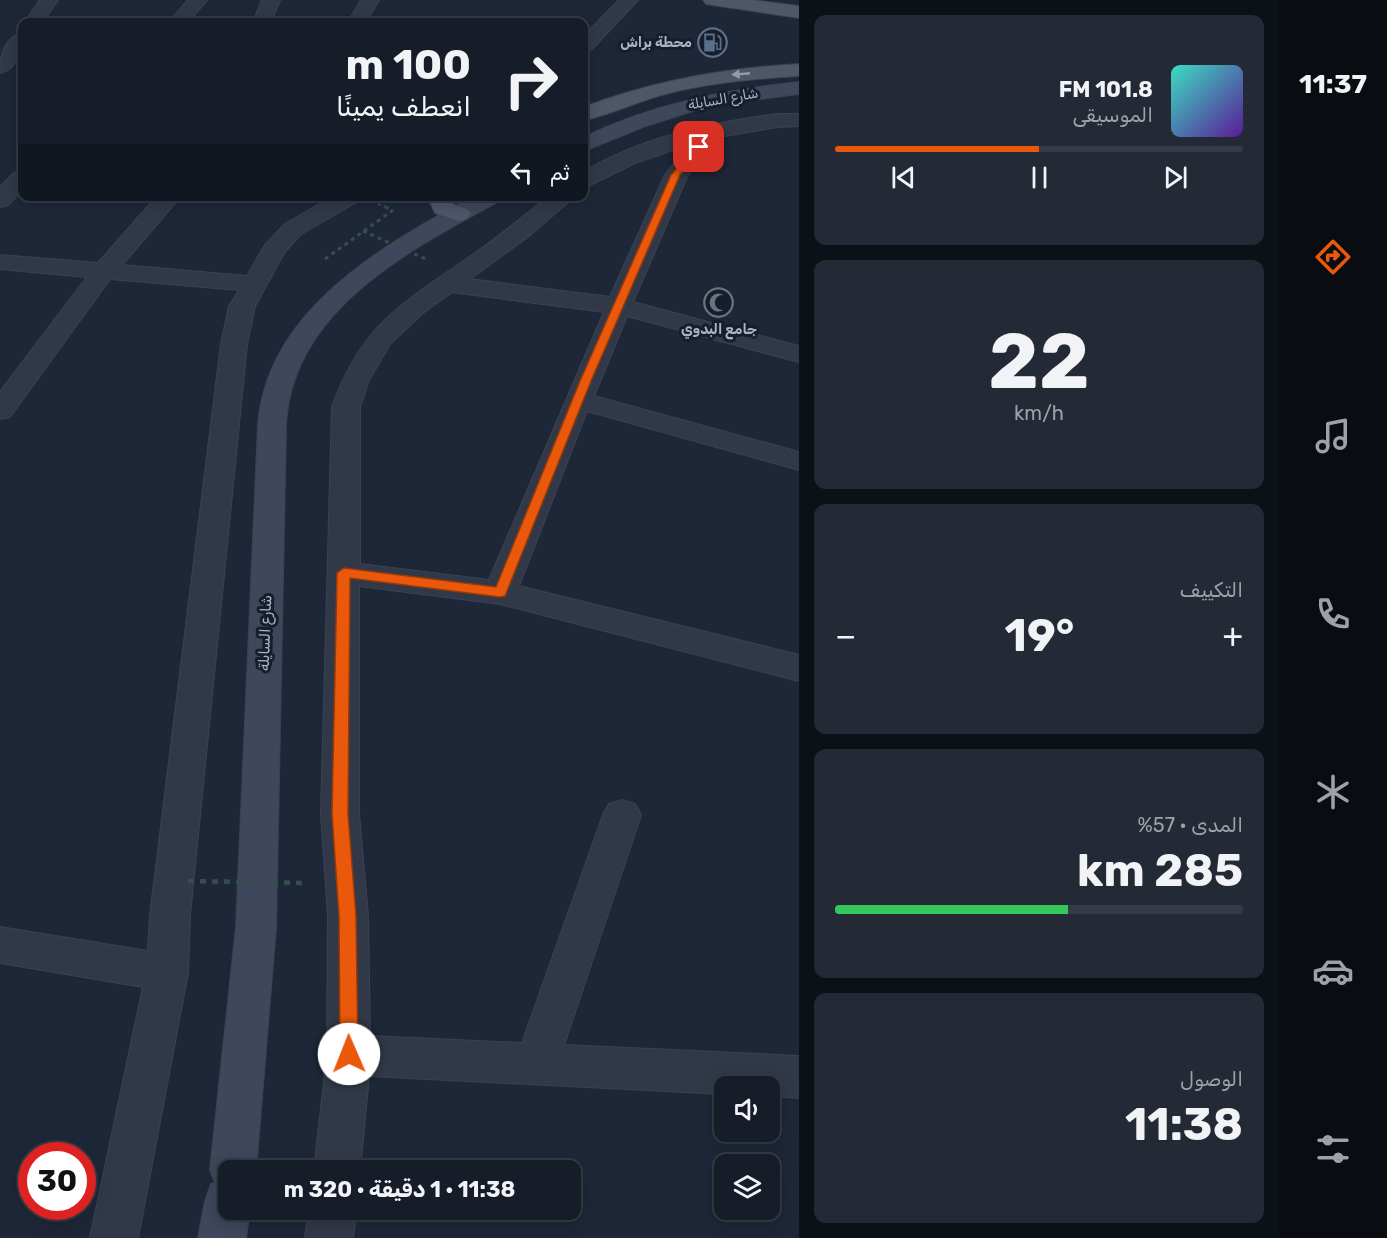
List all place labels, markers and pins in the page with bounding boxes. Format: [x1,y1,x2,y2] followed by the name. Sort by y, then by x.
[697,26,729,58] fuel station icon: محطة براش
[620,34,692,51] place label: محطة براش
[673,121,724,172] pin
[703,286,735,318] mosque icon: جامع البدوي
[681,321,757,340] place label: جامع البدوي

